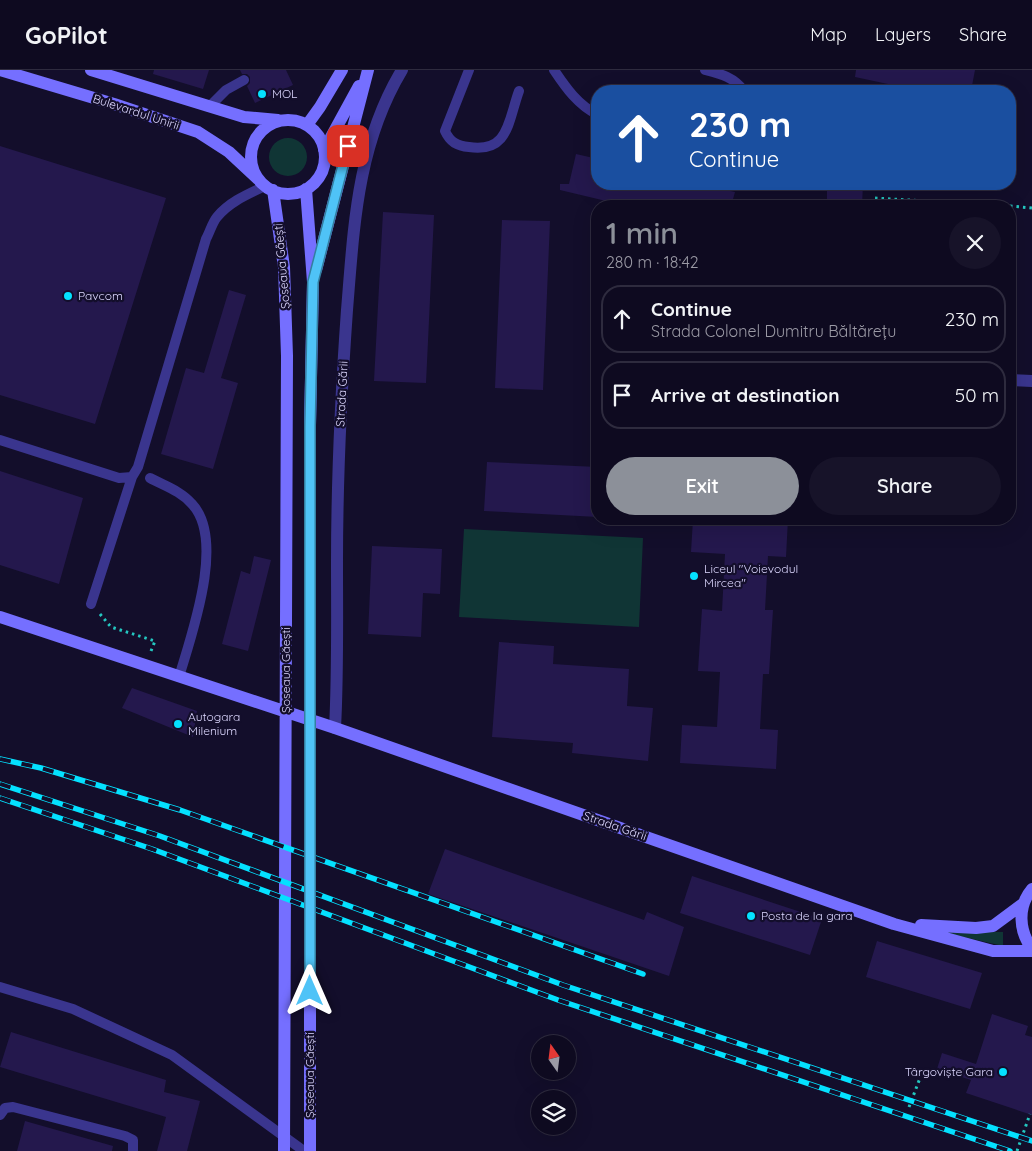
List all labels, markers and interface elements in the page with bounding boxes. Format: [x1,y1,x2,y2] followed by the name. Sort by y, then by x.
[25,20,108,50] text: GoPilot
[810,23,847,46] text: Map
[875,23,931,46] text: Layers
[959,23,1007,46] text: Share
[272,86,298,101] place label: MOL
[256,88,268,100] marker: MOL
[91,90,181,133] street label: Bulevardul Unirii
[689,102,791,146] text: 230 m
[606,105,671,170] icon: ahead
[327,125,369,167] pin
[334,132,362,160] icon: arrive
[689,145,779,173] text: Continue
[606,214,678,252] text: 1 min
[949,217,1001,269] button: close
[270,223,293,309] street label: Șoseaua Găești
[606,252,699,272] text: 280 m · 18:42
[78,288,123,303] place label: Pavcom
[62,290,74,302] marker: Pavcom
[651,297,732,321] text: Continue
[608,305,636,333] icon: ahead
[945,307,999,331] text: 230 m
[651,321,896,341] text: Strada Colonel Dumitru Băltărețu
[332,361,351,427] street label: Strada Gării
[608,381,636,409] icon: arrive
[651,383,840,407] text: Arrive at destination
[955,383,999,407] text: 50 m
[606,457,799,515] button: Exit
[809,457,1001,515] button: Share
[704,561,798,590] place label: Liceul "Voievodul Mircea"
[688,570,700,582] marker: Liceul "Voievodul Mircea"
[278,627,293,713] street label: Șoseaua Găești
[188,709,240,738] place label: Autogara Milenium
[172,718,184,730] marker: Autogara Milenium
[582,808,649,843] street label: Strada Gării
[761,908,853,923] place label: Posta de la gara
[745,910,757,922] marker: Posta de la gara
[283,964,335,1016] position arrow
[302,1032,317,1118] street label: Șoseaua Găești
[531,1035,576,1080] north arrow
[531,1035,576,1135] map controls
[905,1064,993,1079] place label: Târgoviște Gara
[997,1066,1009,1078] marker: Târgoviște Gara
[531,1090,576,1135] button: layers

